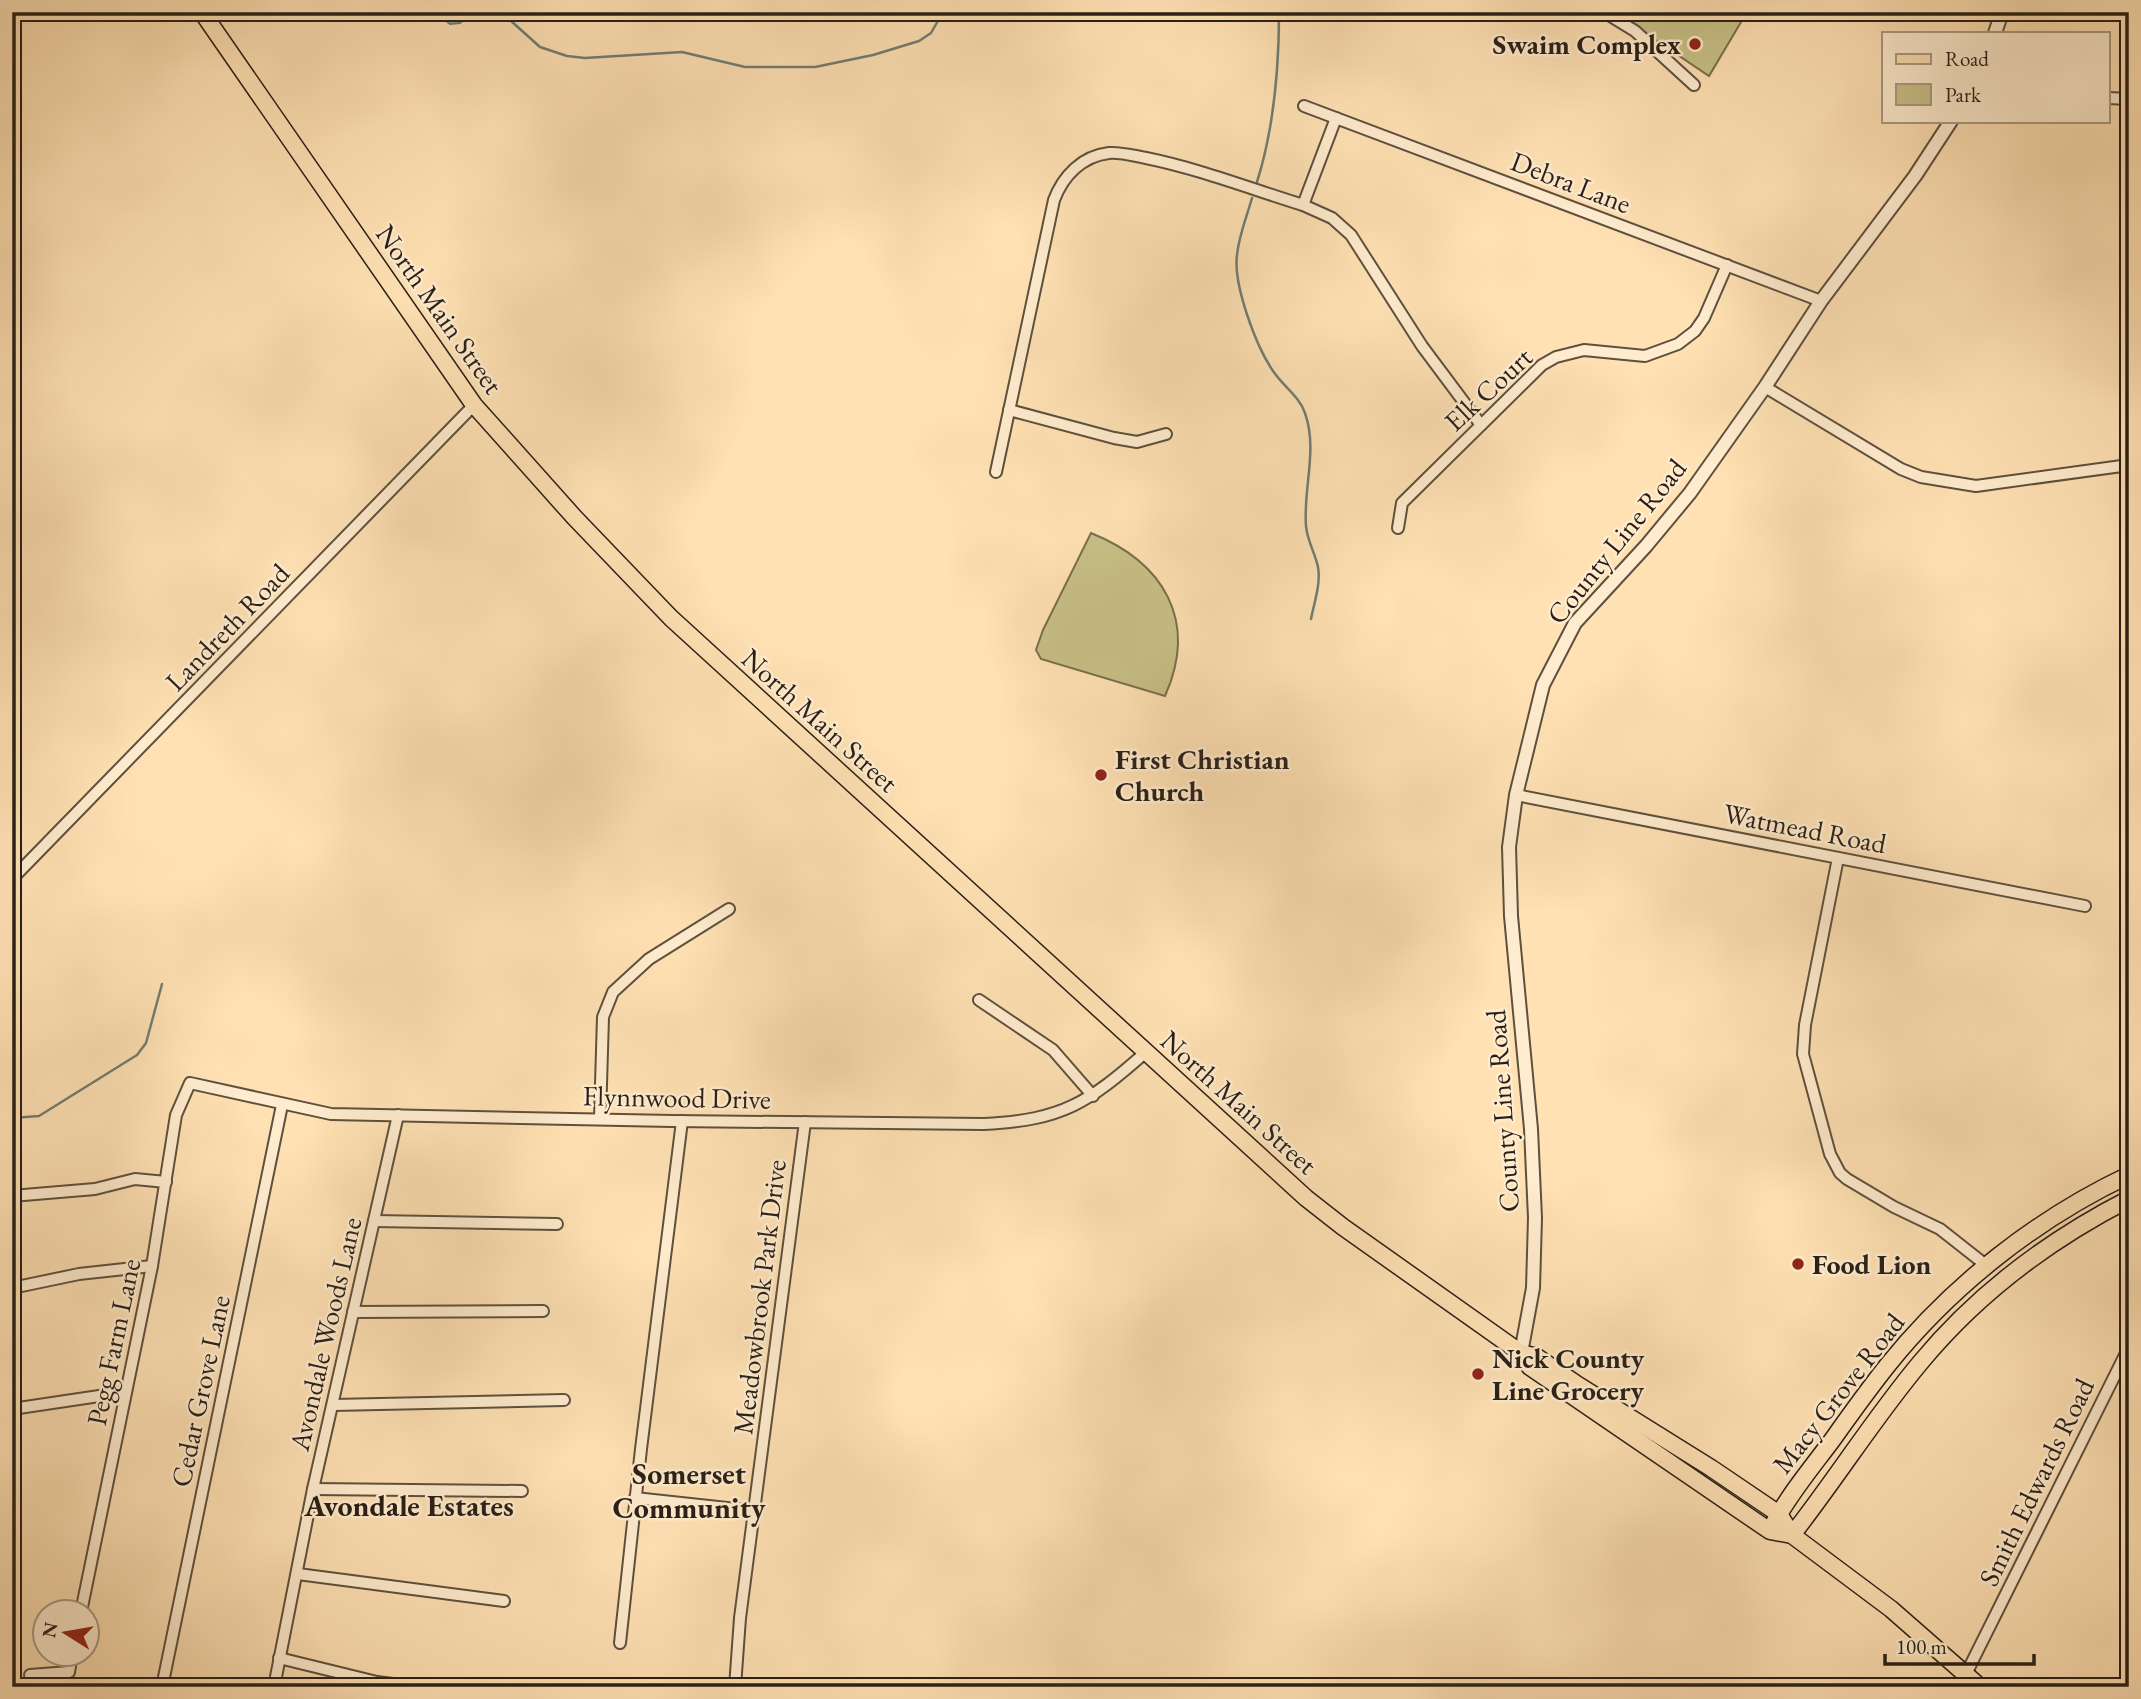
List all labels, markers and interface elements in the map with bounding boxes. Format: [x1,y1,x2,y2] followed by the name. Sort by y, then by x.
[1493,26,1681,62] place label: Swaim Complex
[1882,32,2110,122] legend
[1687,36,1703,52] marker: Swaim Complex
[1945,45,1989,72] text: Road
[1945,81,1982,108] text: Park
[1506,143,1636,221] street label: Debra Lane
[368,217,512,401] street label: North Main Street
[1436,339,1540,439] street label: Elk Court
[1538,450,1694,631] street label: County Line Road
[157,555,298,699] street label: Landreth Road
[734,640,906,800] street label: North Main Street
[1115,741,1290,809] place label: First Christian Church
[1093,767,1109,783] marker: First Christian Church
[1721,795,1890,862] street label: Watmead Road
[1477,1008,1527,1214] street label: County Line Road
[1153,1022,1325,1182] street label: North Main Street
[583,1077,771,1117] street label: Flynnwood Drive
[724,1158,794,1436] street label: Meadowbrook Park Drive
[280,1214,369,1455] street label: Avondale Woods Lane
[1812,1246,1931,1282] place label: Food Lion
[78,1255,148,1429] street label: Pegg Farm Lane
[1790,1256,1806,1272] marker: Food Lion
[162,1292,238,1490] street label: Cedar Grove Lane
[1764,1305,1913,1481] street label: Macy Grove Road
[1492,1340,1645,1408] place label: Nick County Line Grocery
[1470,1366,1486,1382] marker: Nick County Line Grocery
[1970,1372,2102,1592] street label: Smith Edwards Road
[613,1454,766,1527] district label: Somerset Community
[303,1486,514,1525] district label: Avondale Estates
[32,1598,102,1668] north arrow
[36,1619,64,1640] text: N
[1885,1622,2034,1666] scale bar
[1896,1633,1947,1660] text: 100 m

